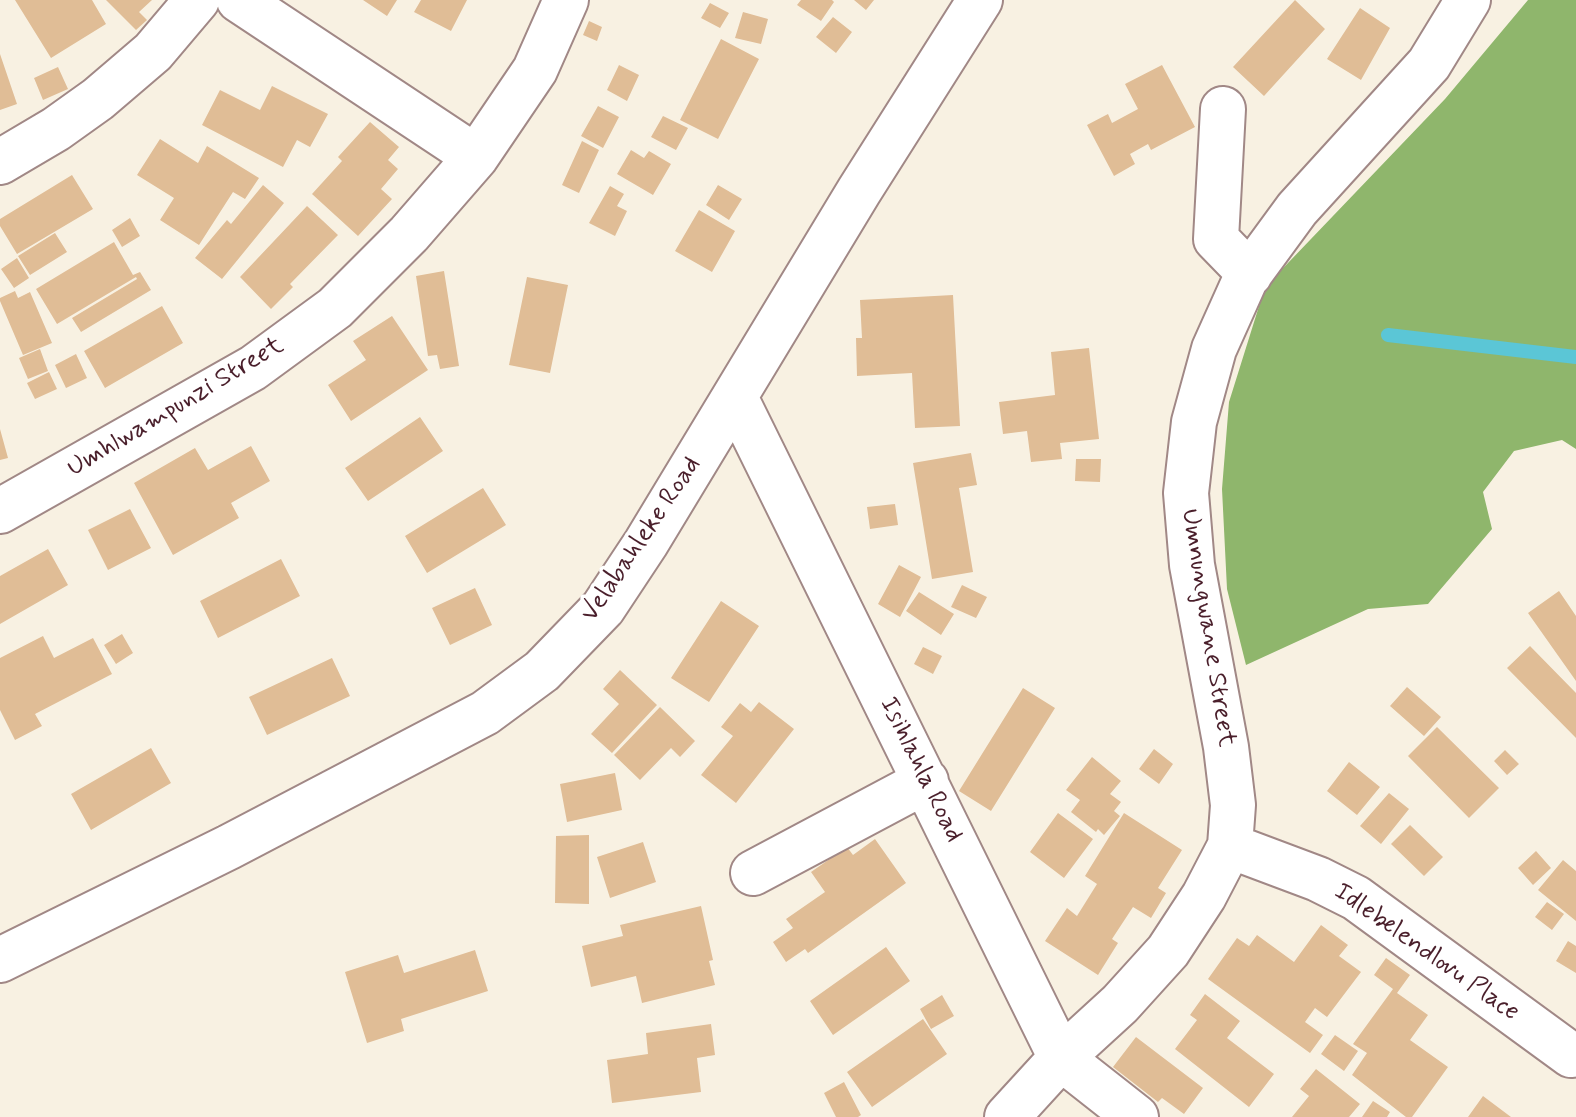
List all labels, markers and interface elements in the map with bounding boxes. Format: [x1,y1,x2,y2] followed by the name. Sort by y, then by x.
[62,331,290,485] street label: Umhlwampunzi Street
[575,451,709,629] street label: Velabahleke Road
[1173,507,1241,749] street label: Umnungwane Street
[871,692,969,848] street label: Isihlahla Road
[1327,877,1525,1029] street label: Idlebelendlovu Place

